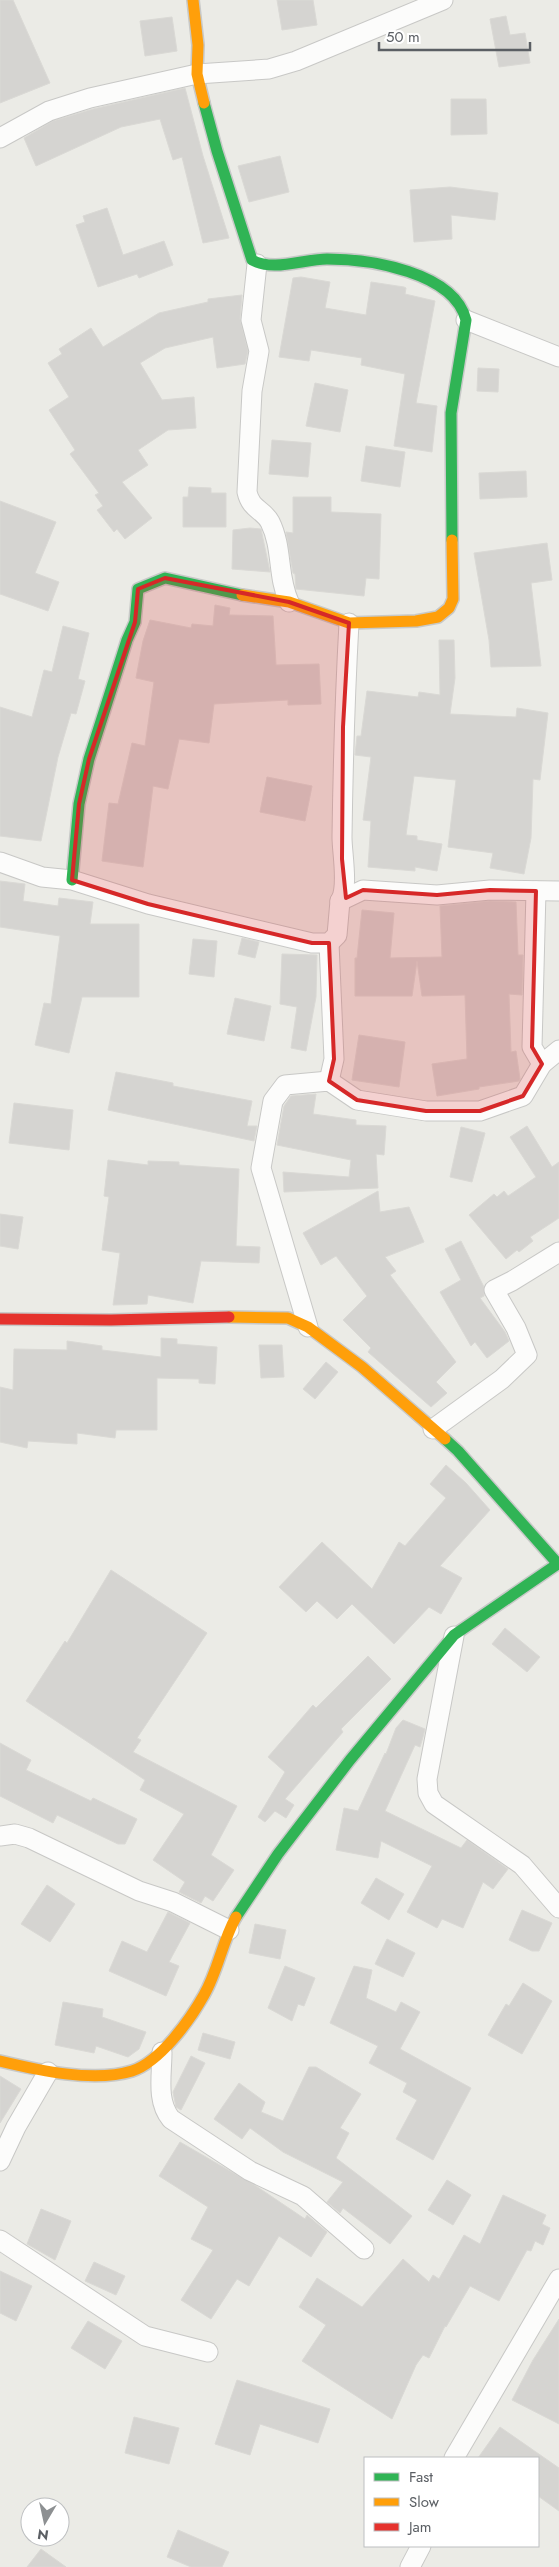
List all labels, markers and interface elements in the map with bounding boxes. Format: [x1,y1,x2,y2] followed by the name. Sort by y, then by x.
[379,20,530,52] scale bar
[386,26,420,48] text: 50 m
[364,2457,539,2547] legend
[409,2466,433,2488] text: Fast
[409,2491,440,2513] text: Slow
[20,2497,70,2547] north arrow
[407,2516,432,2538] text: Jam
[36,2524,50,2546] text: N

